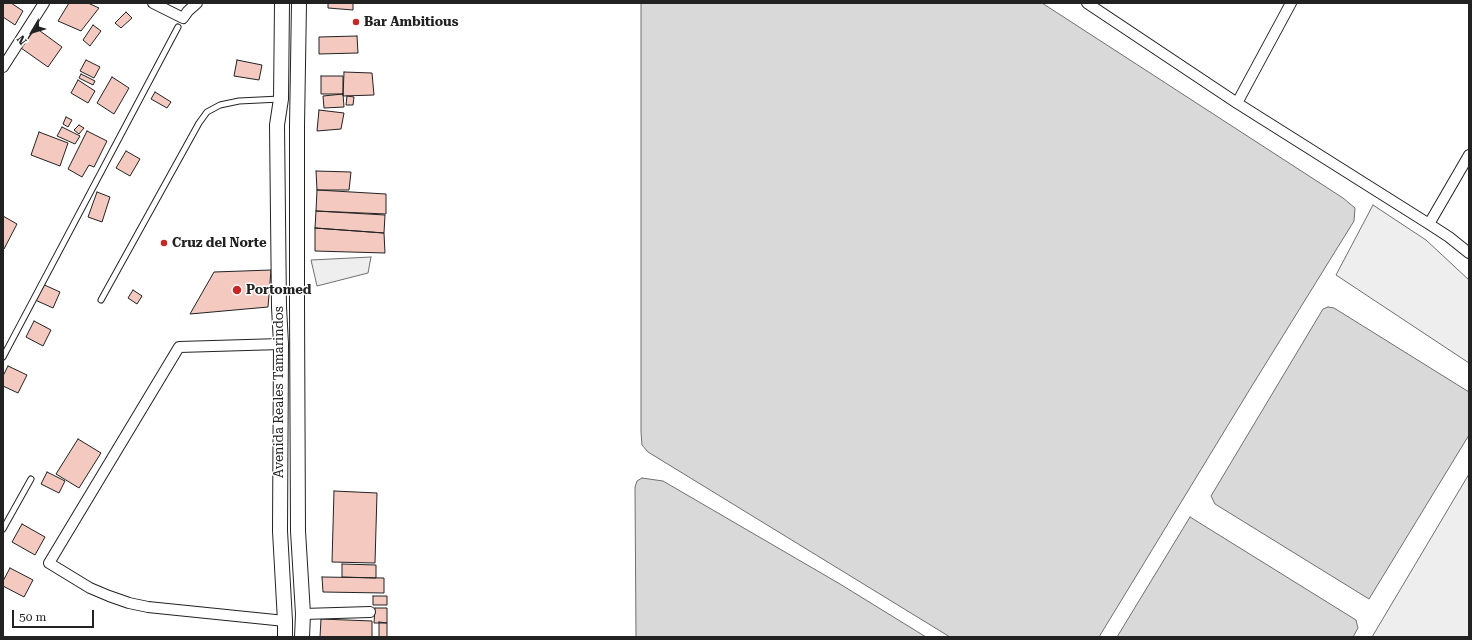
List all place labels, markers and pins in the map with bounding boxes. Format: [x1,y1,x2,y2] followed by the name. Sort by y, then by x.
[364,14,458,30] place label: Bar Ambitious
[351,17,361,27] marker: Bar Ambitious
[172,235,267,251] place label: Cruz del Norte
[159,238,169,248] marker: Cruz del Norte
[246,282,312,298] place label: Portomed
[231,284,243,296] marker: Portomed

